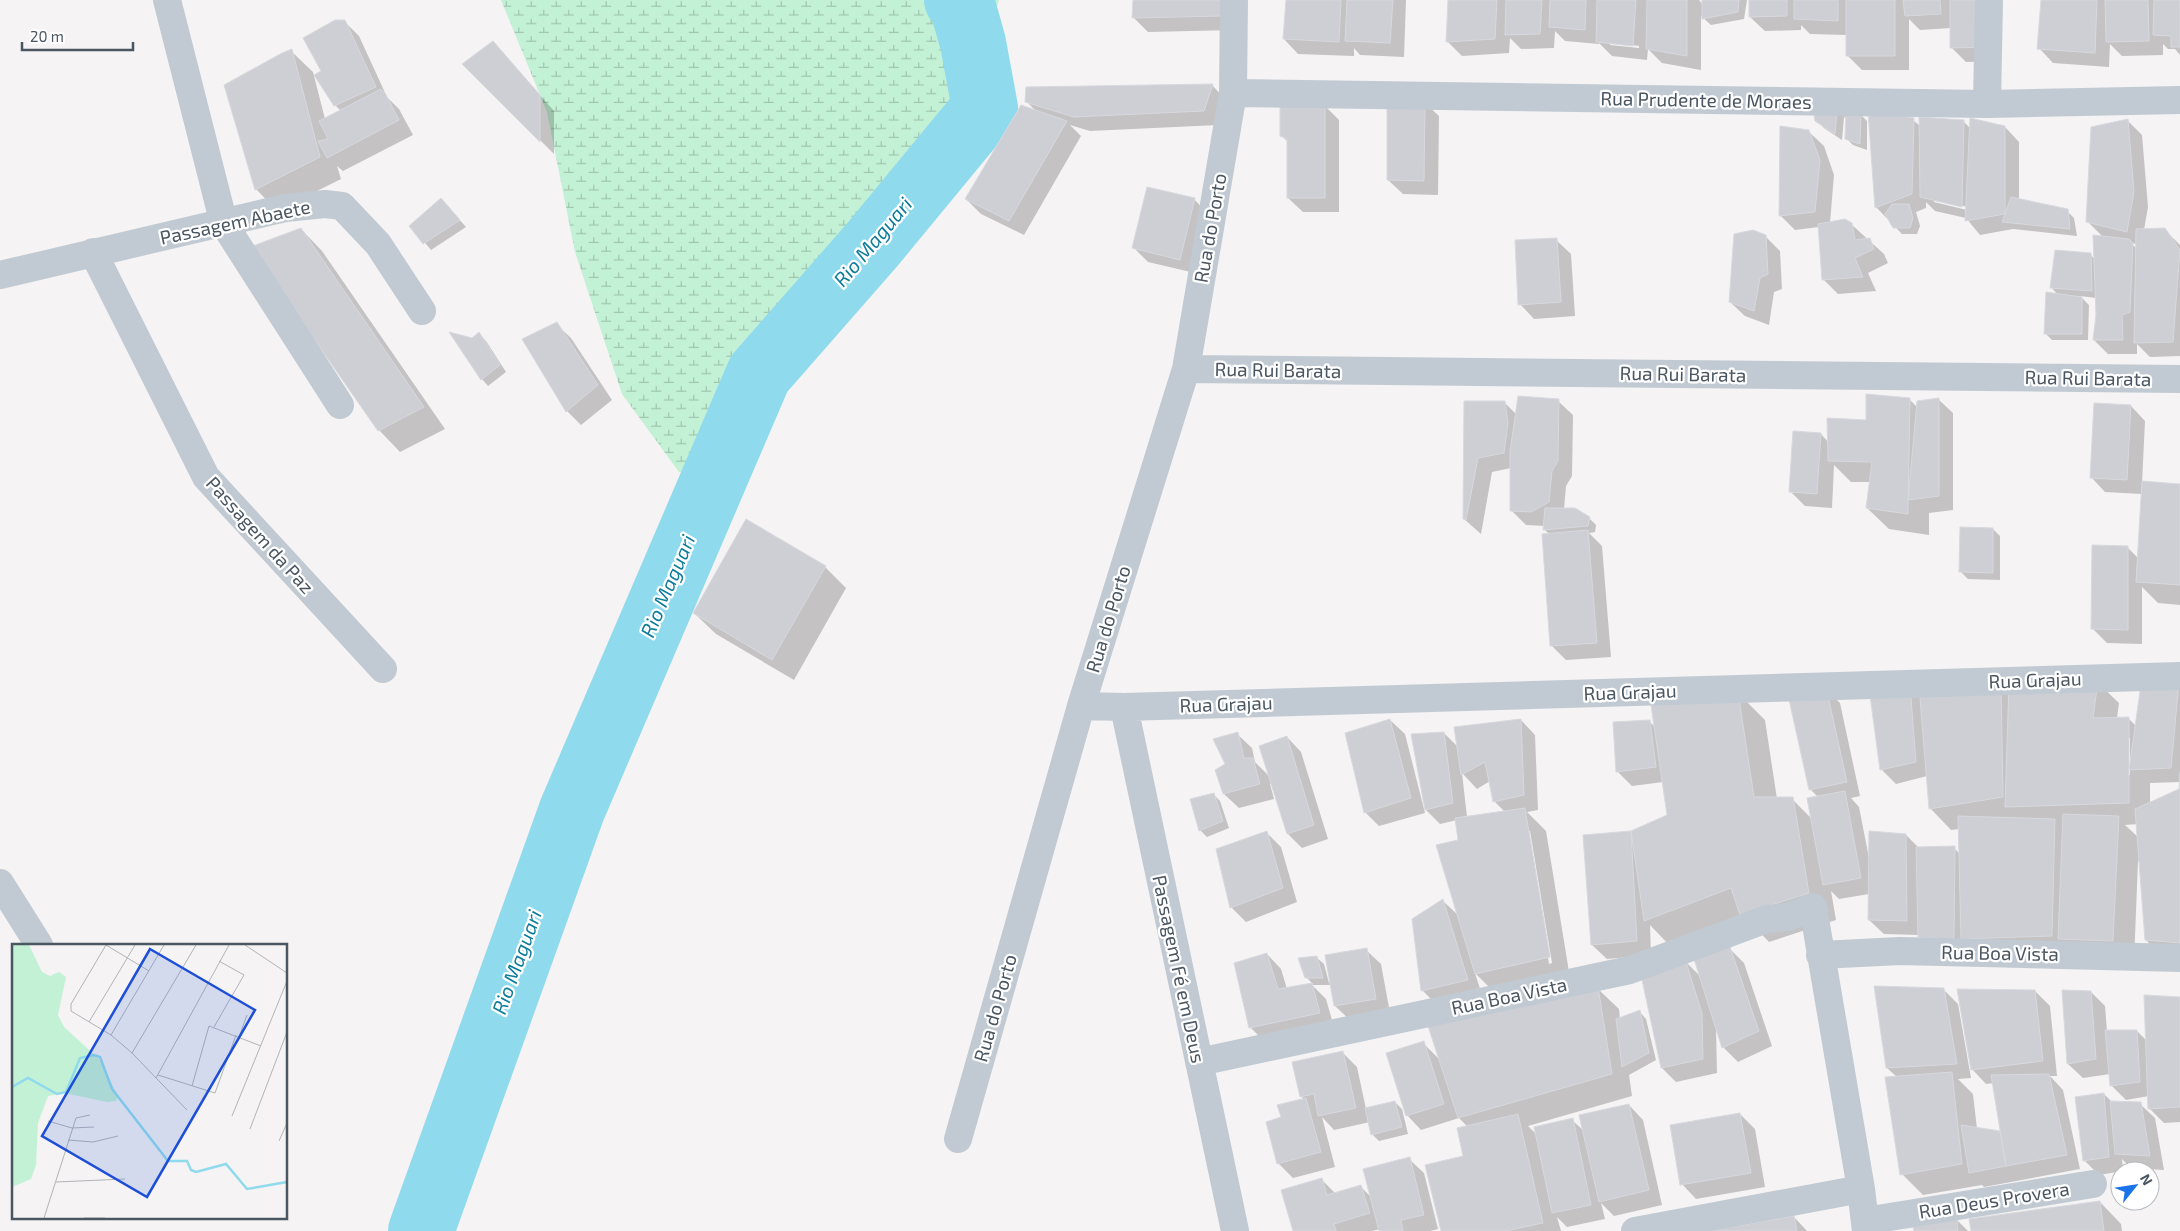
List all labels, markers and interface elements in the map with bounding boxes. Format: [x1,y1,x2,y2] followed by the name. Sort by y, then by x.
[22,20,134,52] scale bar
[30,27,64,45] text: 20 m
[1600,86,1812,113] street label: Rua Prudente de Moraes
[1189,171,1230,284] street label: Rua do Porto
[828,192,917,291] water label: Rio Maguari
[158,194,312,249] street label: Passagem Abaete
[1214,357,1342,382] street label: Rua Rui Barata
[1619,361,1747,386] street label: Rua Rui Barata
[2024,365,2152,390] street label: Rua Rui Barata
[202,471,319,598] street label: Passagem da Paz
[635,531,699,641] water label: Rio Maguari
[1080,563,1135,675] street label: Rua do Porto
[1988,666,2082,693] street label: Rua Grajau
[1583,678,1677,705] street label: Rua Grajau
[1179,690,1273,717] street label: Rua Grajau
[1148,873,1211,1065] street label: Passagem Fé em Deus
[486,906,546,1017] water label: Rio Maguari
[1941,940,2059,965] street label: Rua Boa Vista
[12,944,288,1218] inset map
[968,951,1021,1064] street label: Rua do Porto
[1449,972,1569,1019] street label: Rua Boa Vista
[2110,1161,2160,1211] north arrow
[2137,1171,2157,1188] text: N
[1917,1176,2071,1223] street label: Rua Deus Provera

